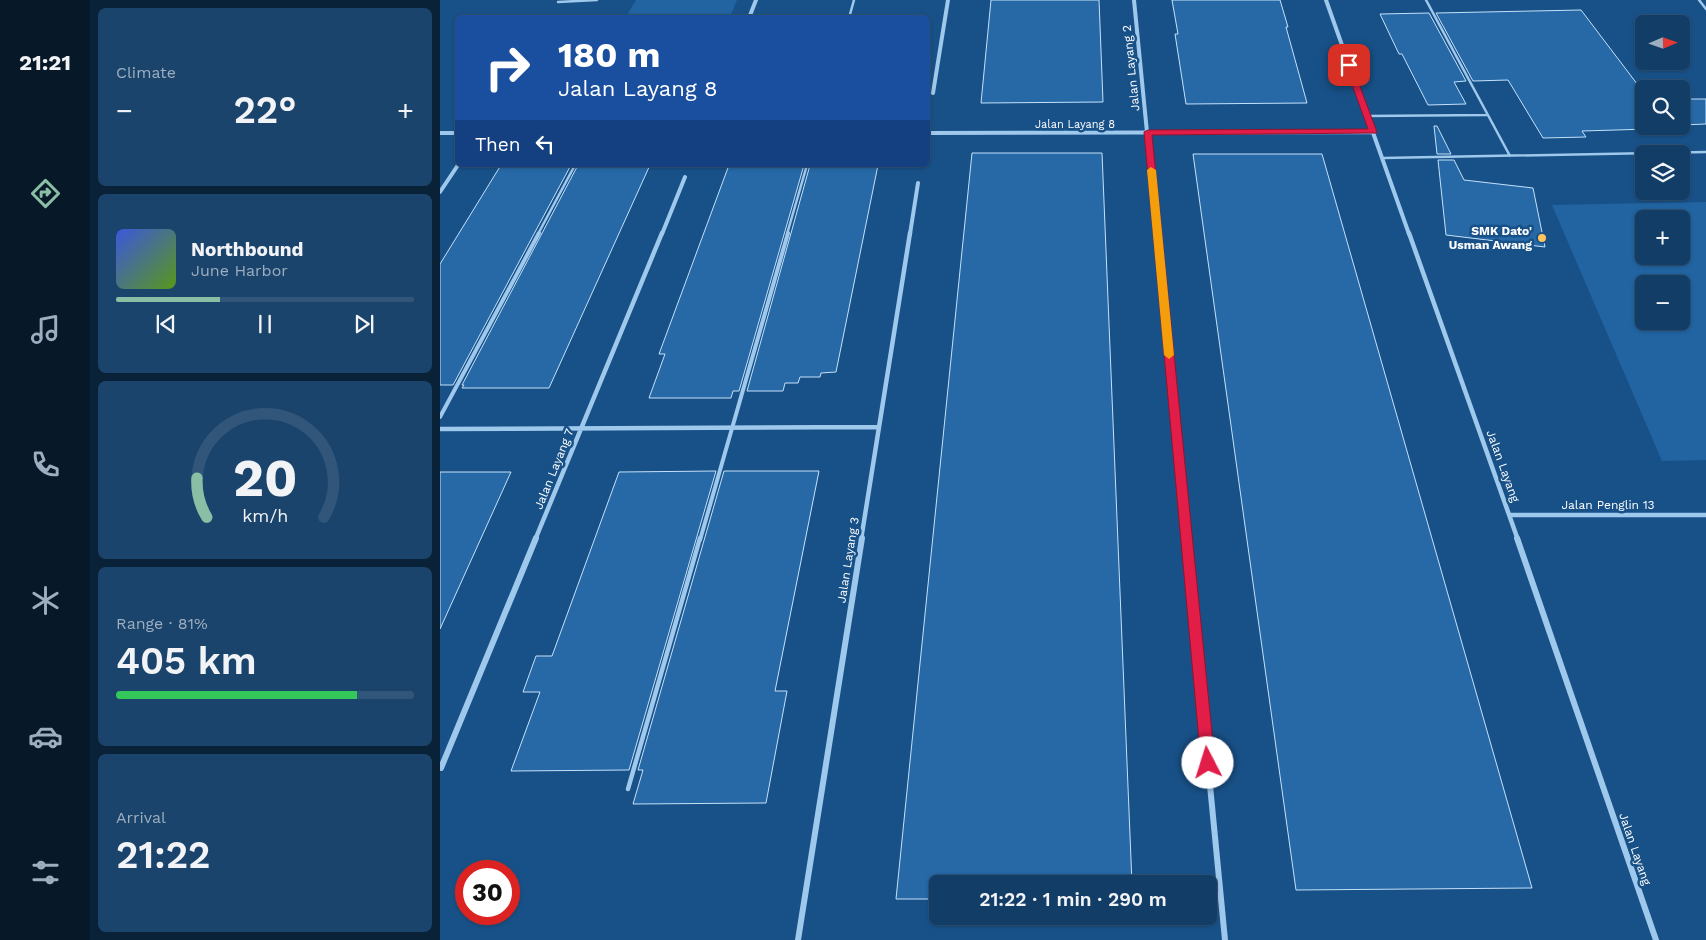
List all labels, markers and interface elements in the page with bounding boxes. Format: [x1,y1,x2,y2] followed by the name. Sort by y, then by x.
[1635,15,1690,70] north arrow
[1635,15,1690,330] map controls
[1120,24,1142,112] street label: Jalan Layang 2
[558,34,661,76] text: 180 m
[475,35,540,100] icon: right
[1328,44,1370,86] pin
[19,50,71,75] text: 21:21
[1335,51,1363,79] icon: arrive
[116,63,176,82] text: Climate
[558,76,718,101] text: Jalan Layang 8
[1635,80,1690,135] button: search
[233,88,297,132] text: 22°
[116,94,133,127] text: −
[397,94,414,127] text: +
[1035,118,1115,131] street label: Jalan Layang 8
[531,130,559,158] icon: left
[475,133,521,156] text: Then
[1635,145,1690,200] button: layers
[28,176,63,211] icon: directions
[1635,210,1690,265] button: +
[1449,224,1532,252] place label: SMK Dato' Usman Awang
[1536,232,1548,244] marker: SMK Dato' Usman Awang
[191,238,303,261] text: Northbound
[191,261,288,280] text: June Harbor
[1635,275,1690,330] button: −
[152,310,180,338] icon: previous
[251,310,279,338] icon: pause
[350,310,378,338] icon: next
[28,312,63,347] icon: music
[531,426,577,511] street label: Jalan Layang 7
[1483,428,1523,504] street label: Jalan Layang
[28,447,63,482] icon: phone
[233,448,297,509] text: 20
[1561,498,1655,512] street label: Jalan Penglin 13
[242,505,288,526] text: km/h
[834,516,862,604] street label: Jalan Layang 3
[28,583,63,618] icon: climate
[116,614,208,633] text: Range · 81%
[116,639,257,683] text: 405 km
[28,719,63,754] icon: car
[1181,736,1233,788] position arrow
[116,808,166,827] text: Arrival
[1616,811,1654,888] street label: Jalan Layang
[116,833,211,877] text: 21:22
[28,855,63,890] icon: filters
[455,860,520,925] speed limit sign: 30
[979,888,1167,911] text: 21:22 · 1 min · 290 m

